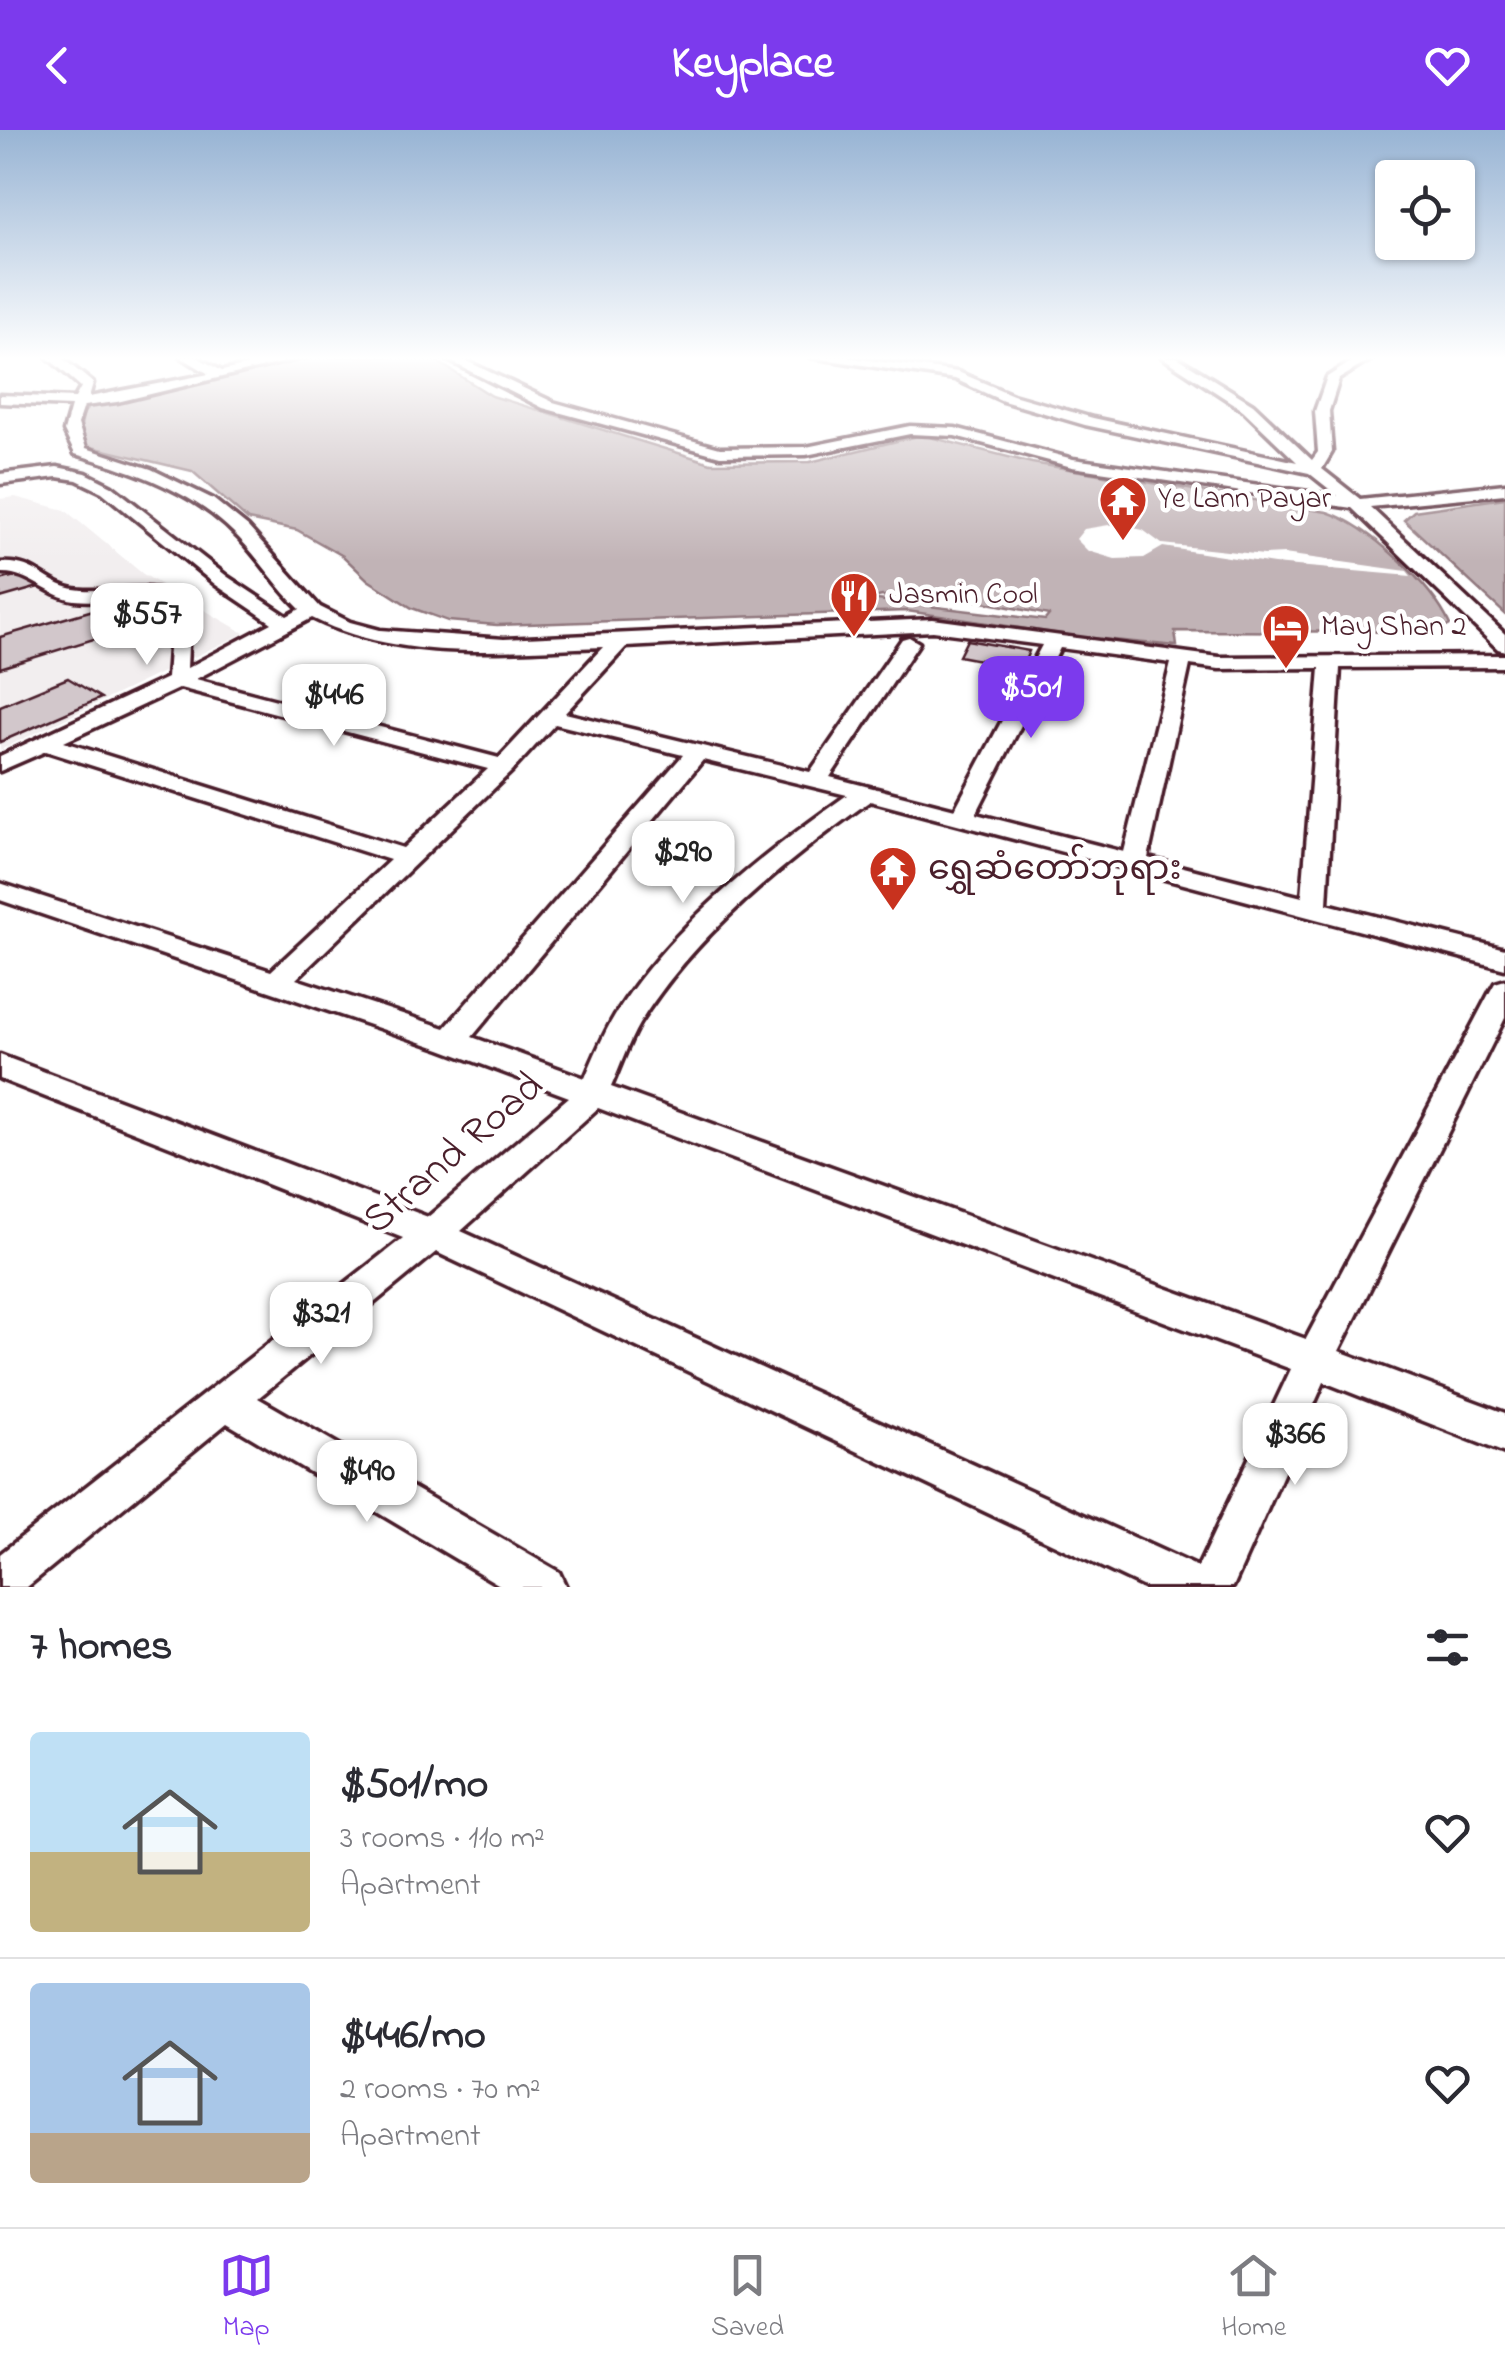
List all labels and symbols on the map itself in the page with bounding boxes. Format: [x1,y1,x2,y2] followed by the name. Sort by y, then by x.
[1097,474,1149,542] temple icon: Ye Lann Payar
[1158,478,1332,522] place label: Ye Lann Payar
[828,570,880,638] restaurant icon: Jasmin Cool
[889,574,1038,618] place label: Jasmin Cool
[88,583,206,668] pin: $557
[1260,602,1312,670] hotel icon: May Shan 2
[1321,606,1467,650] place label: May Shan 2
[972,656,1090,741] pin: $501
[275,664,393,749] pin: $446
[624,821,742,906] pin: $290
[928,843,1182,896] place label: ရွှေဆံတော်ဘုရား
[867,844,919,912] temple icon: ရွှေဆံတော်ဘုရား
[350,1058,558,1250] street label: Strand Road
[262,1282,380,1367] pin: $321
[1236,1403,1354,1488] pin: $366
[308,1440,426,1525] pin: $490

